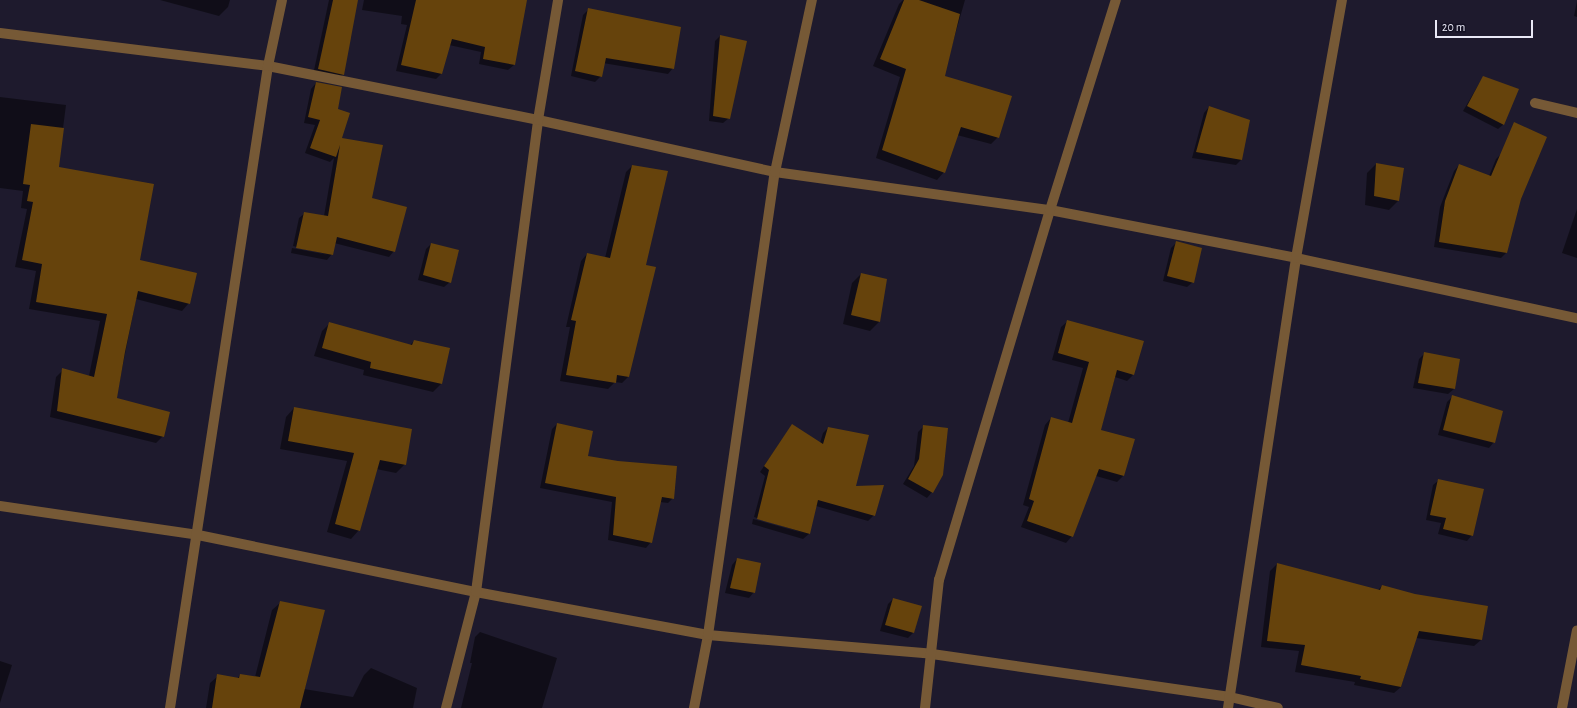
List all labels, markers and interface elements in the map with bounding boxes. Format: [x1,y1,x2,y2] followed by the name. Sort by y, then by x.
[1437,12,1535,38] scale bar
[1442,21,1465,33] text: 20 m

